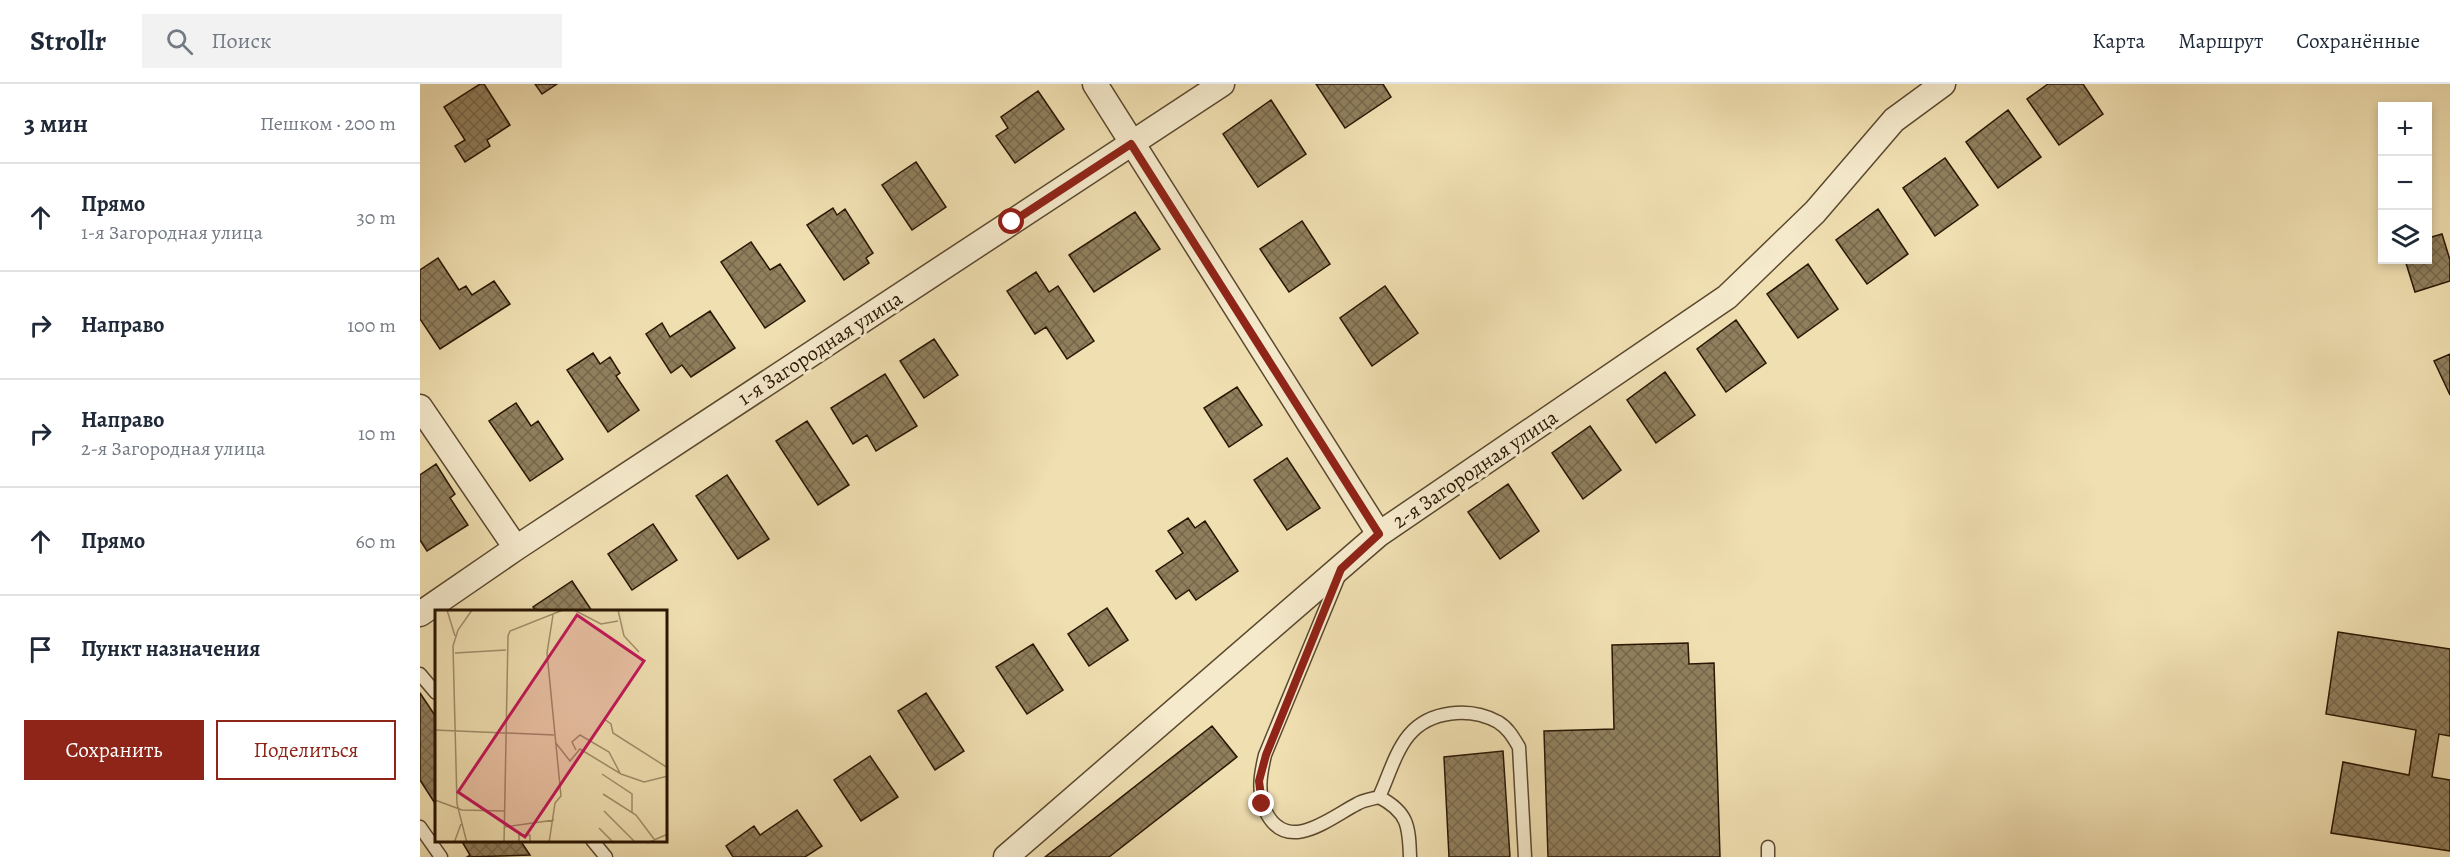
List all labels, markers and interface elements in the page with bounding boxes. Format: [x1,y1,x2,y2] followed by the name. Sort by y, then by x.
[142,14,562,68] search box
[30,22,106,60] text: Strollr
[163,25,196,58] icon: search
[211,26,271,56] text: Поиск
[2092,27,2145,55] text: Карта
[2178,27,2263,55] text: Маршрут
[2296,27,2420,55] text: Сохранённые
[2378,102,2432,264] map controls
[2378,102,2432,156] button: +
[24,106,88,141] text: 3 мин
[260,110,396,137] text: Пешком · 200 m
[2378,156,2432,210] button: −
[81,189,145,219] text: Прямо
[24,201,57,234] icon: ahead
[356,204,396,231] text: 30 m
[998,208,1024,234] route start
[2378,210,2432,264] button: layers
[81,219,263,246] text: 1-я Загородная улица
[732,284,908,412] street label: 1-я Загородная улица
[24,309,57,342] icon: right
[81,310,164,340] text: Направо
[347,312,396,339] text: 100 m
[1387,403,1563,535] street label: 2-я Загородная улица
[81,405,164,435] text: Направо
[24,417,57,450] icon: right
[358,420,396,447] text: 10 m
[81,435,266,462] text: 2-я Загородная улица
[24,525,57,558] icon: ahead
[81,526,145,556] text: Прямо
[356,528,396,555] text: 60 m
[435,610,668,842] inset map
[24,633,57,666] icon: arrive
[81,634,260,664] text: Пункт назначения
[24,720,204,780] button: Сохранить
[216,720,396,780] button: Поделиться
[1248,790,1274,816] route end

